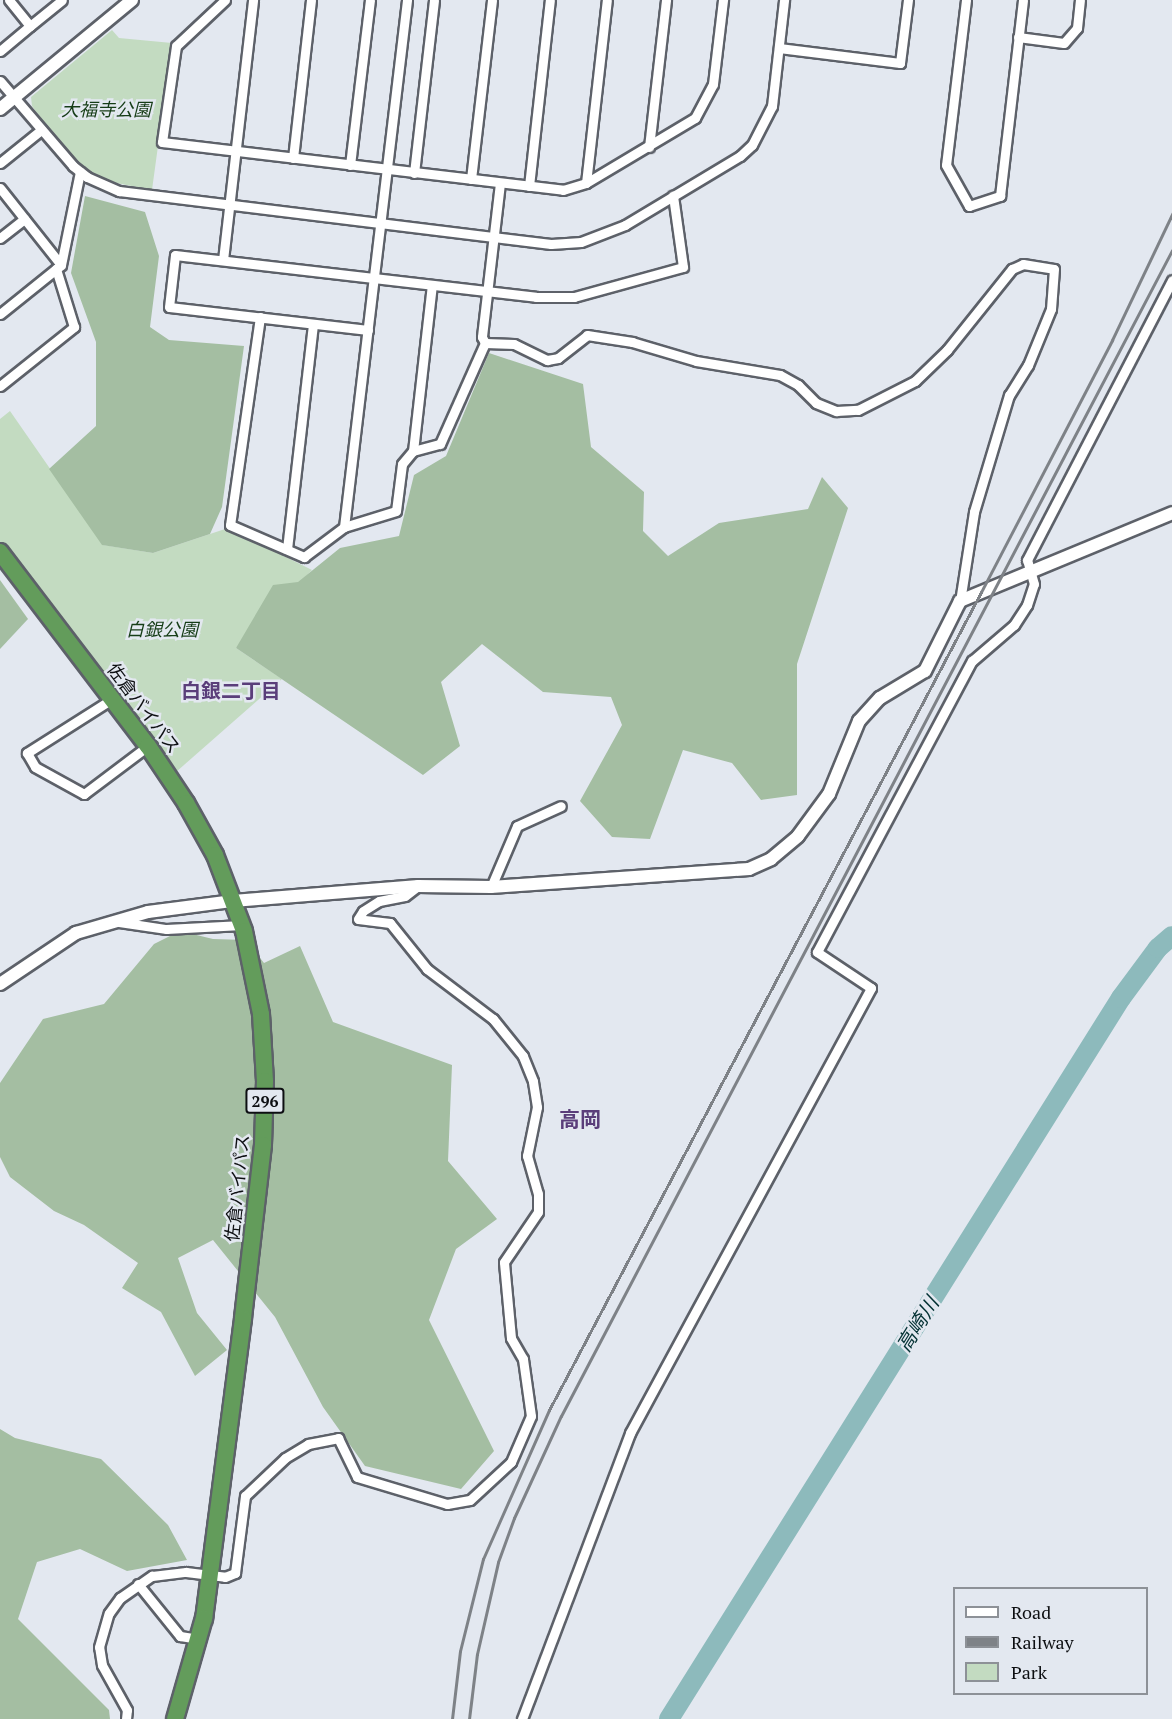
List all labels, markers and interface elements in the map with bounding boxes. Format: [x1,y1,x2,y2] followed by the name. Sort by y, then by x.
[61,98,151,120] park label: 大福寺公園
[126,618,198,640] park label: 白銀公園
[103,658,185,758] street label: 佐倉バイパス
[181,678,281,702] district label: 白銀二丁目
[244,1088,286,1114] road number: 296
[559,1106,601,1132] district label: 高岡
[221,1133,253,1243] street label: 佐倉バイパス
[891,1292,943,1356] water label: 高崎川
[953,1587,1148,1695] legend
[1011,1600,1051,1624] text: Road
[1011,1630,1074,1654] text: Railway
[1011,1660,1047,1684] text: Park

